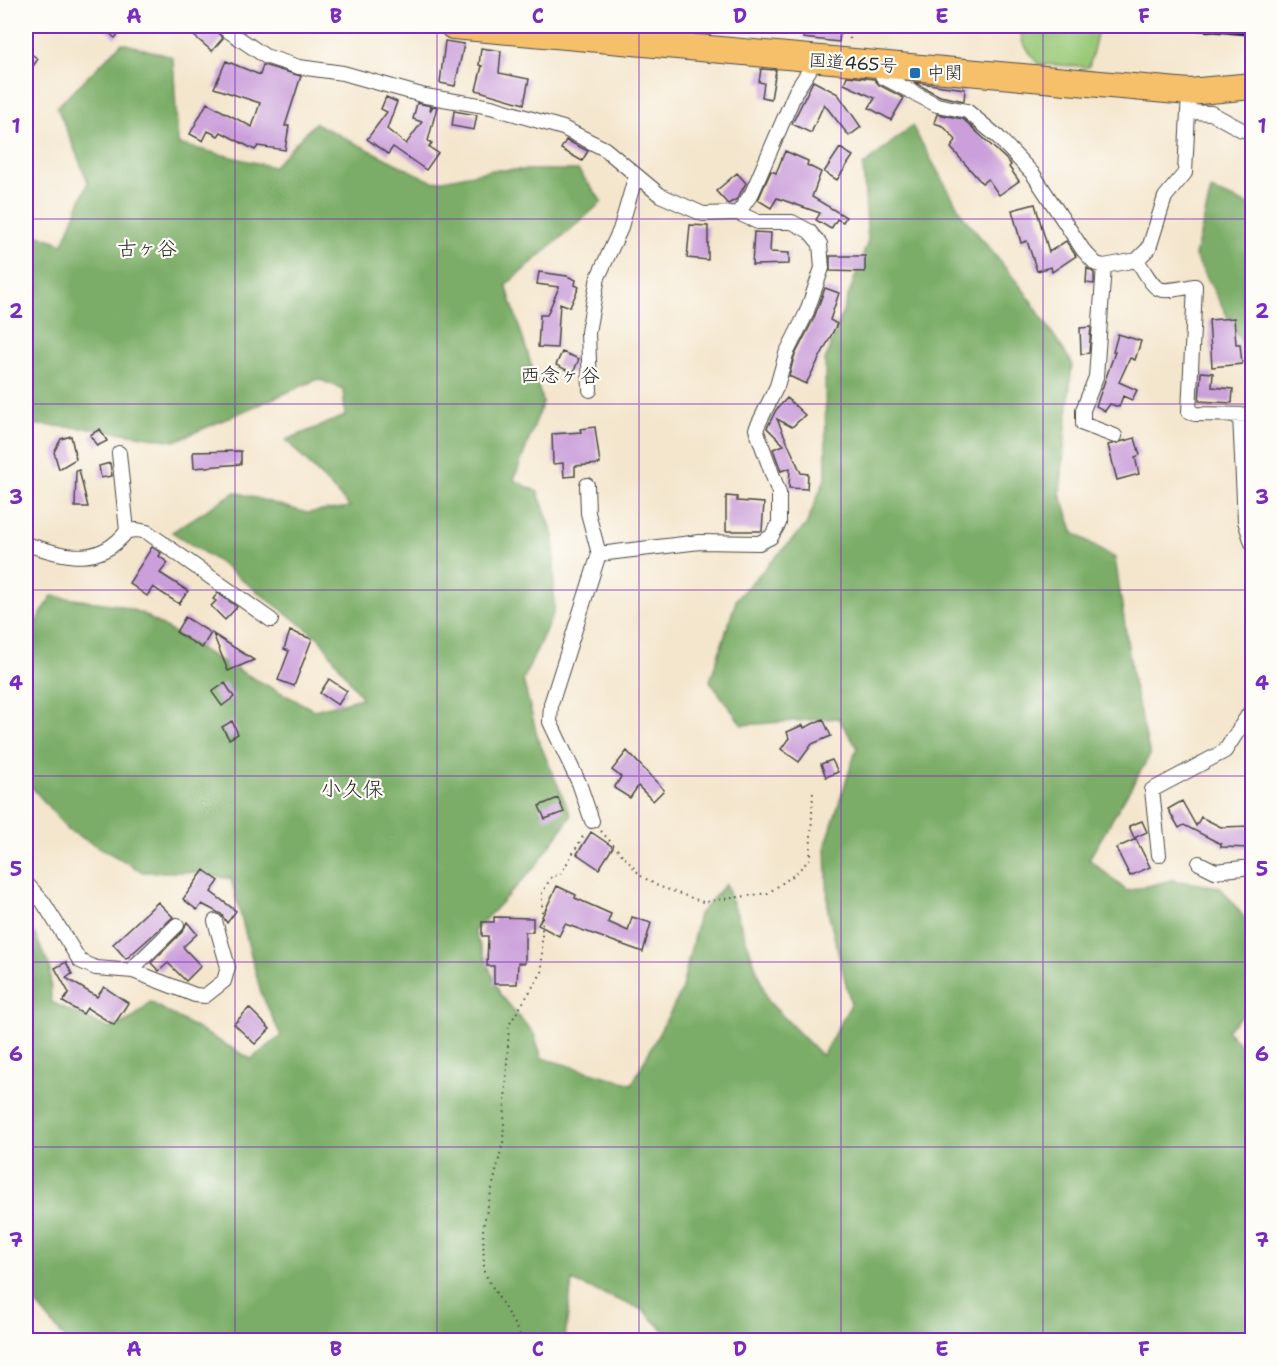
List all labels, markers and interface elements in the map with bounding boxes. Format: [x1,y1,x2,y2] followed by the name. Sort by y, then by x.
[126,3,142,29] text: A
[330,3,342,29] text: B
[532,3,544,29] text: C
[733,3,747,29] text: D
[935,3,949,29] text: E
[1138,3,1150,29] text: F
[808,48,898,78] street label: 国道465号
[927,61,963,85] place label: 中関
[908,66,922,80] marker: 中関
[11,113,21,139] text: 1
[1257,113,1267,139] text: 1
[117,235,177,261] district label: 古ヶ谷
[9,298,23,324] text: 2
[1255,298,1269,324] text: 2
[520,362,600,388] district label: 西念ヶ谷
[9,484,23,510] text: 3
[1255,484,1269,510] text: 3
[9,670,23,696] text: 4
[1255,670,1269,696] text: 4
[321,775,384,803] district label: 小久保
[10,856,22,882] text: 5
[1256,856,1268,882] text: 5
[9,1041,23,1067] text: 6
[1255,1041,1269,1067] text: 6
[9,1227,23,1253] text: 7
[1255,1227,1269,1253] text: 7
[126,1336,142,1362] text: A
[330,1336,342,1362] text: B
[532,1336,544,1362] text: C
[733,1336,747,1362] text: D
[935,1336,949,1362] text: E
[1138,1336,1150,1362] text: F

